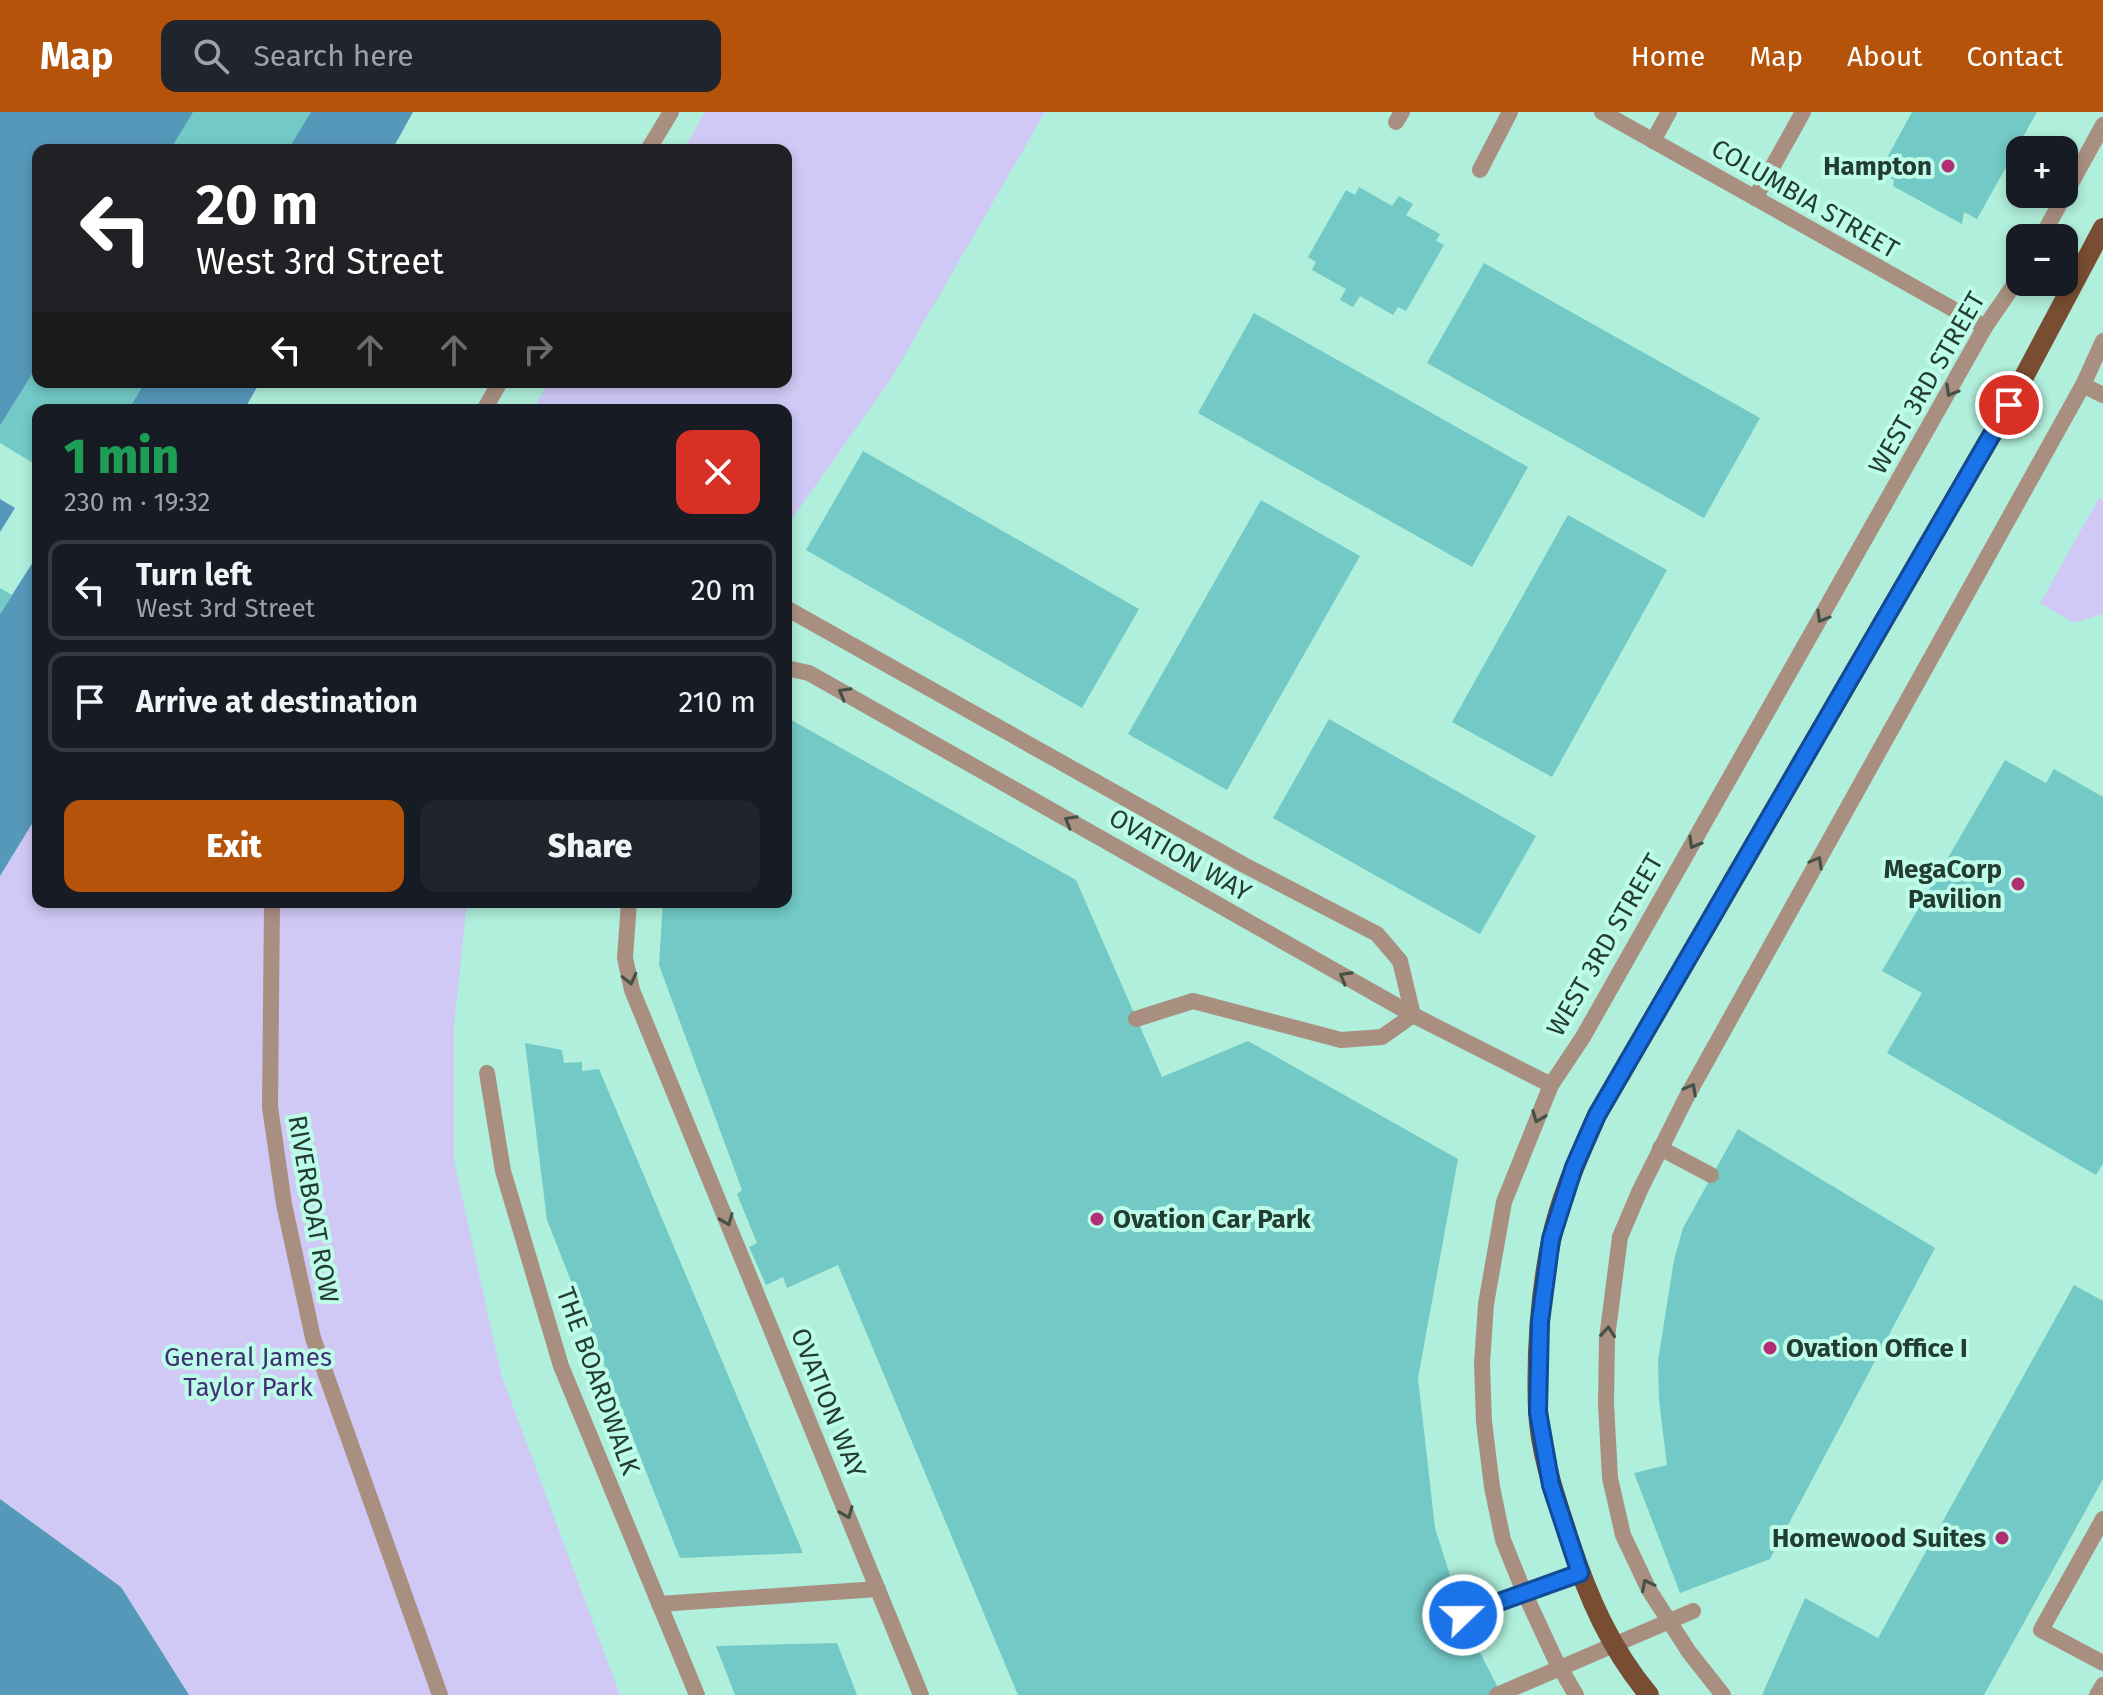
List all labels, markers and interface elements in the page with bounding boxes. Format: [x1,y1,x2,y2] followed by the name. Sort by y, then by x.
[161,20,721,92] search box
[40,33,113,79] text: Map
[189,34,233,78] icon: search
[253,38,414,74] text: Search here
[1631,40,1705,73] text: Home
[1749,40,1803,73] text: Map
[1847,40,1922,73] text: About
[1966,40,2063,73] text: Contact
[1706,133,1905,265] street label: COLUMBIA STREET
[2006,136,2078,296] map controls
[2006,136,2078,208] button: +
[1823,151,1932,182] place label: Hampton
[1939,157,1957,175] marker: Hampton
[196,172,318,239] text: 20 m
[64,176,168,280] icon: left
[2006,224,2078,296] button: −
[196,240,444,284] text: West 3rd Street
[1862,286,1992,480] street label: WEST 3RD STREET
[264,328,308,372] icon: left
[348,328,392,372] icon: ahead
[432,328,476,372] icon: ahead
[516,328,560,372] icon: right
[1975,371,2043,439] pin
[1945,382,1961,396] one-way arrow
[1987,383,2031,427] icon: arrive
[64,428,179,486] text: 1 min
[676,430,760,514] button: close
[64,487,210,518] text: 230 m · 19:32
[136,557,252,593] text: Turn left
[68,568,112,612] icon: left
[691,572,756,608] text: 20 m
[136,593,315,624] text: West 3rd Street
[1816,608,1832,622] one-way arrow
[68,680,112,724] icon: arrive
[136,684,418,720] text: Arrive at destination
[679,684,756,720] text: 210 m
[838,687,853,703] one-way arrow
[64,800,404,892] button: Exit
[420,800,760,892] button: Share
[1104,802,1257,908] street label: OVATION WAY
[1065,815,1079,831] one-way arrow
[1688,834,1704,848] one-way arrow
[1540,848,1670,1042] street label: WEST 3RD STREET
[1884,854,2002,915] place label: MegaCorp Pavilion
[1807,856,1823,870] one-way arrow
[2009,875,2027,893] marker: MegaCorp Pavilion
[1339,971,1354,987] one-way arrow
[621,972,638,986] one-way arrow
[1681,1083,1696,1097] one-way arrow
[1531,1109,1548,1123] one-way arrow
[281,1113,345,1305] street label: RIVERBOAT ROW
[1113,1204,1311,1235] place label: Ovation Car Park
[1088,1210,1106,1228] marker: Ovation Car Park
[717,1212,733,1226] one-way arrow
[550,1283,647,1480] street label: THE BOARDWALK
[784,1324,872,1483] street label: OVATION WAY
[1600,1325,1617,1338] one-way arrow
[1786,1333,1968,1364] place label: Ovation Office I
[1761,1339,1779,1357] marker: Ovation Office I
[164,1342,332,1403] park label: General James Taylor Park
[837,1505,853,1519] one-way arrow
[1772,1523,1986,1554] place label: Homewood Suites
[1993,1529,2011,1547] marker: Homewood Suites
[1421,1573,1505,1657] position arrow
[1642,1578,1657,1593] one-way arrow

